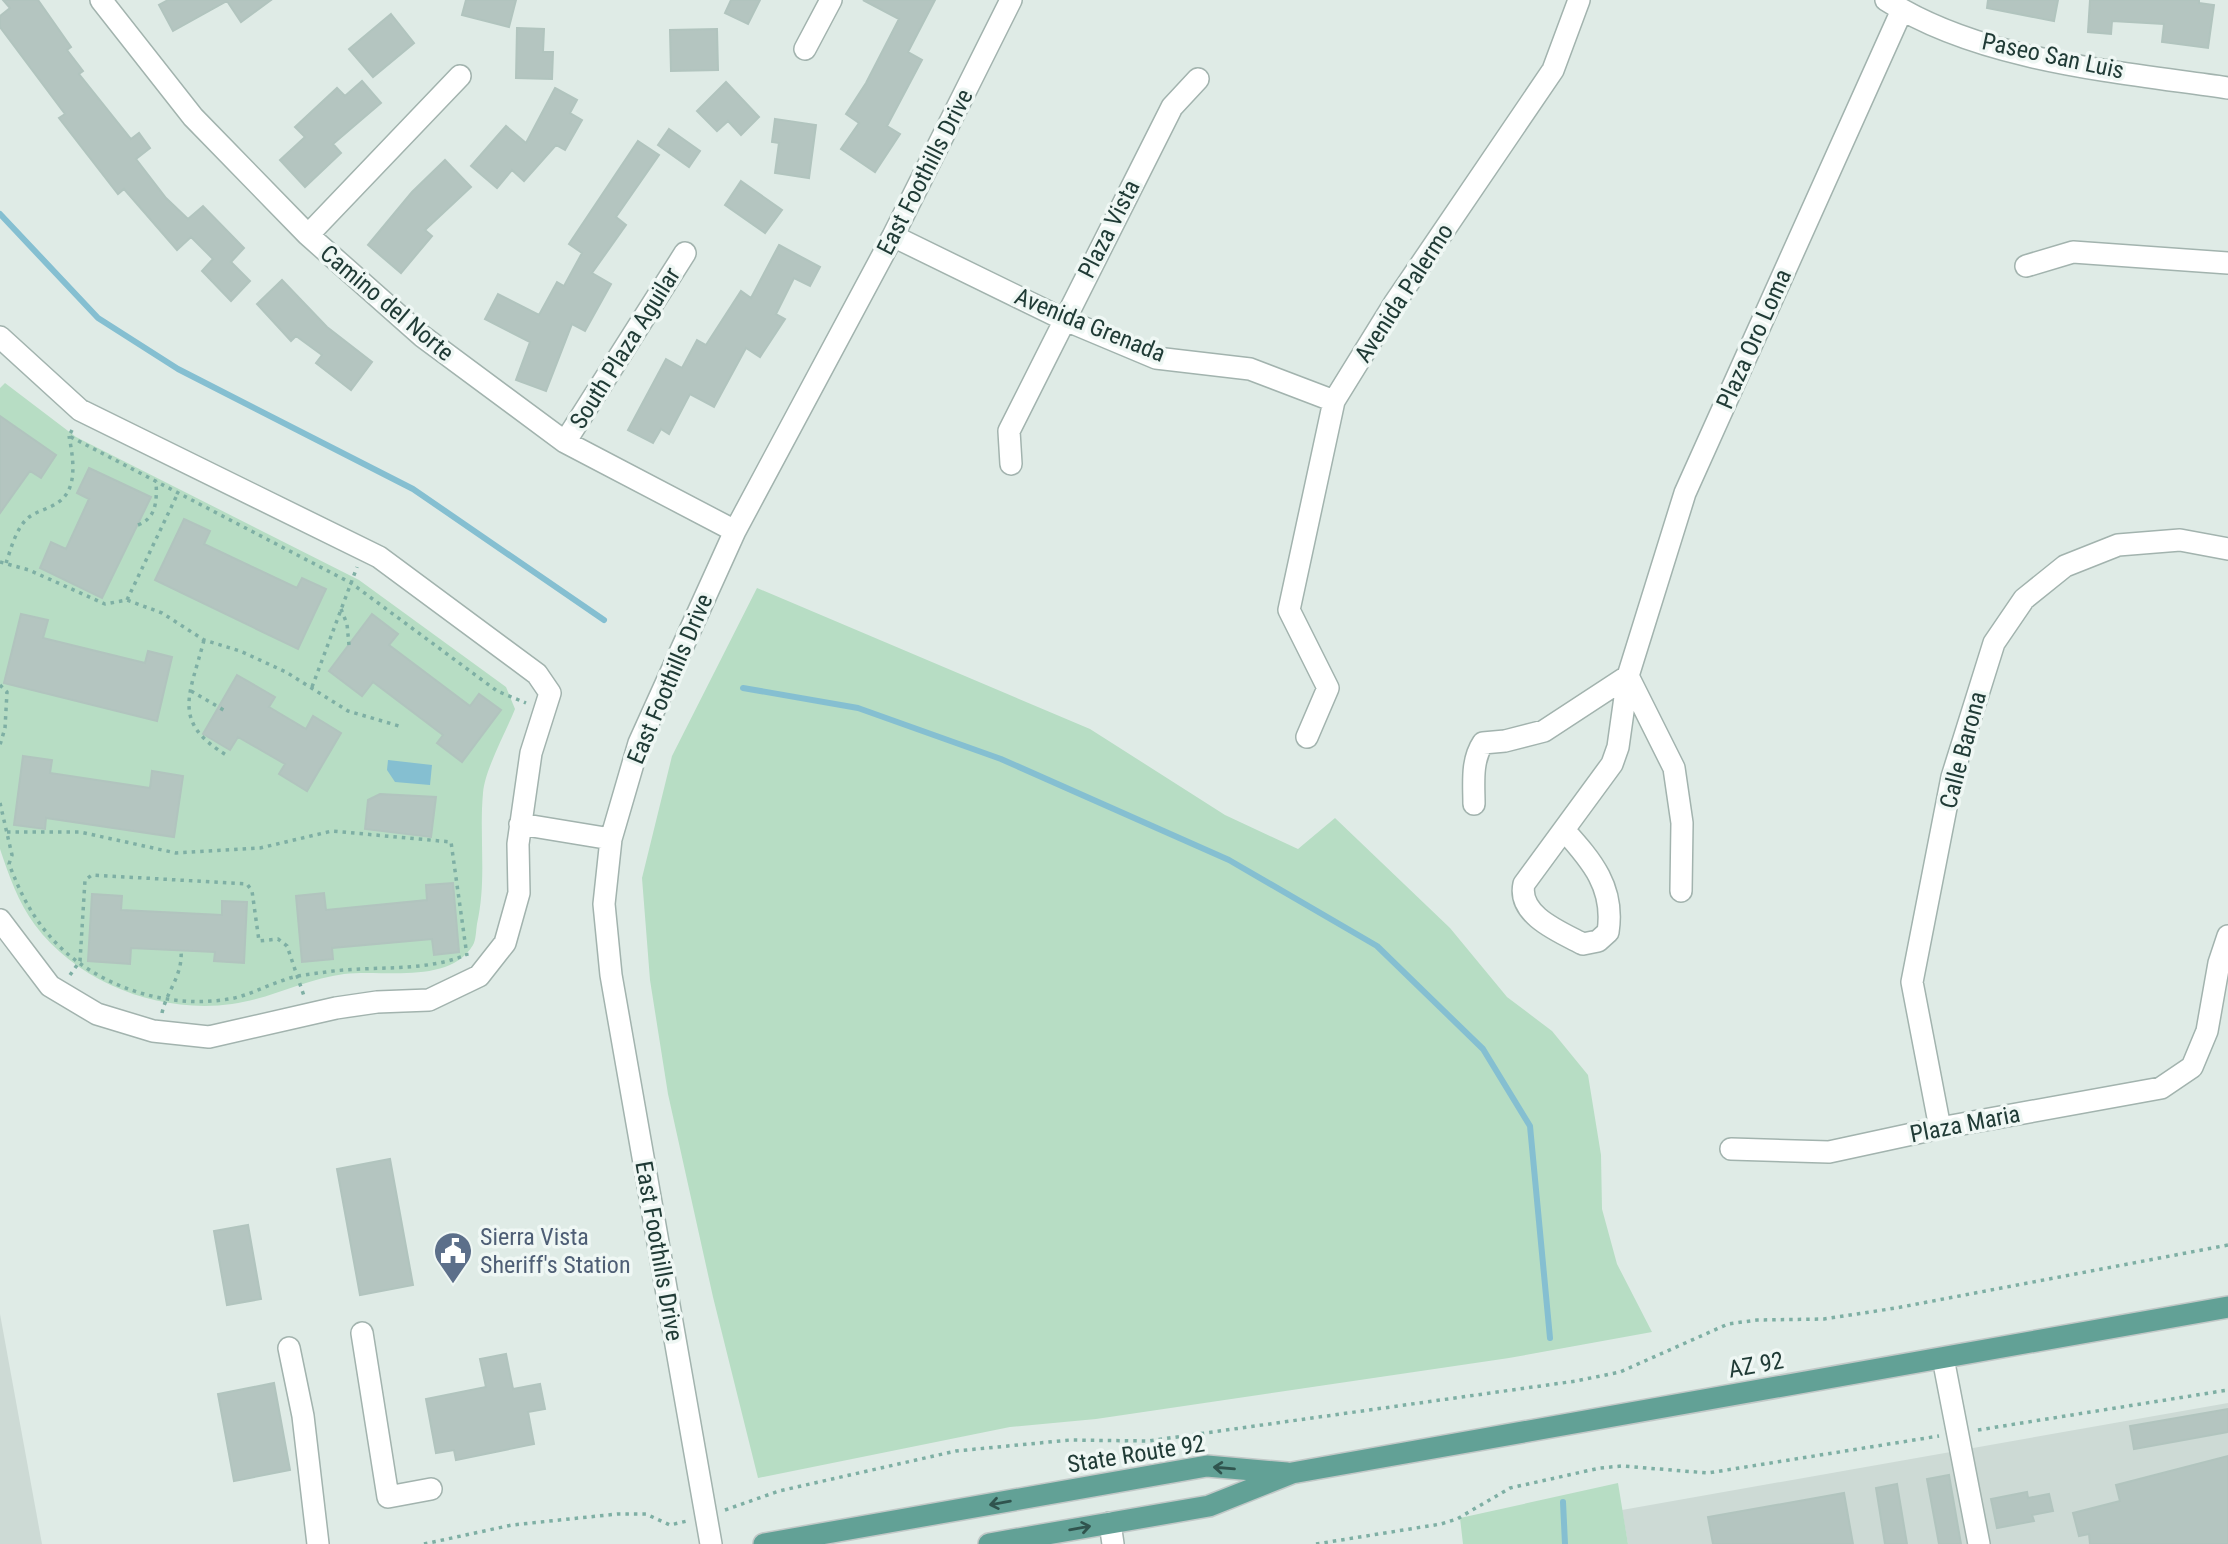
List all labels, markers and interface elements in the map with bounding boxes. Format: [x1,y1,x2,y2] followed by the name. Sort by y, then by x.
[1979,27,2127,85] street label: Paseo San Luis
[871,85,979,259] street label: East Foothills Drive
[1072,175,1146,283] street label: Plaza Vista
[1349,218,1459,368] street label: Avenida Palermo
[315,239,459,367] street label: Camino del Norte
[564,262,686,434] street label: South Plaza Aguilar
[1711,265,1797,413] street label: Plaza Oro Loma
[1011,282,1169,368] street label: Avenida Grenada
[622,590,718,768] street label: East Foothills Drive
[1934,689,1992,811] street label: Calle Barona
[1907,1100,2023,1148] street label: Plaza Maria
[629,1159,689,1343] street label: East Foothills Drive
[480,1223,631,1279] place label: Sierra Vista Sheriff's Station
[432,1230,474,1285] public building icon: Sierra Vista Sheriff's Station
[1726,1346,1786,1384] street label: AZ 92
[1065,1429,1207,1479] street label: State Route 92
[1213,1461,1236,1474] one-way arrow
[989,1497,1012,1510] one-way arrow
[1068,1521,1091,1534] one-way arrow

